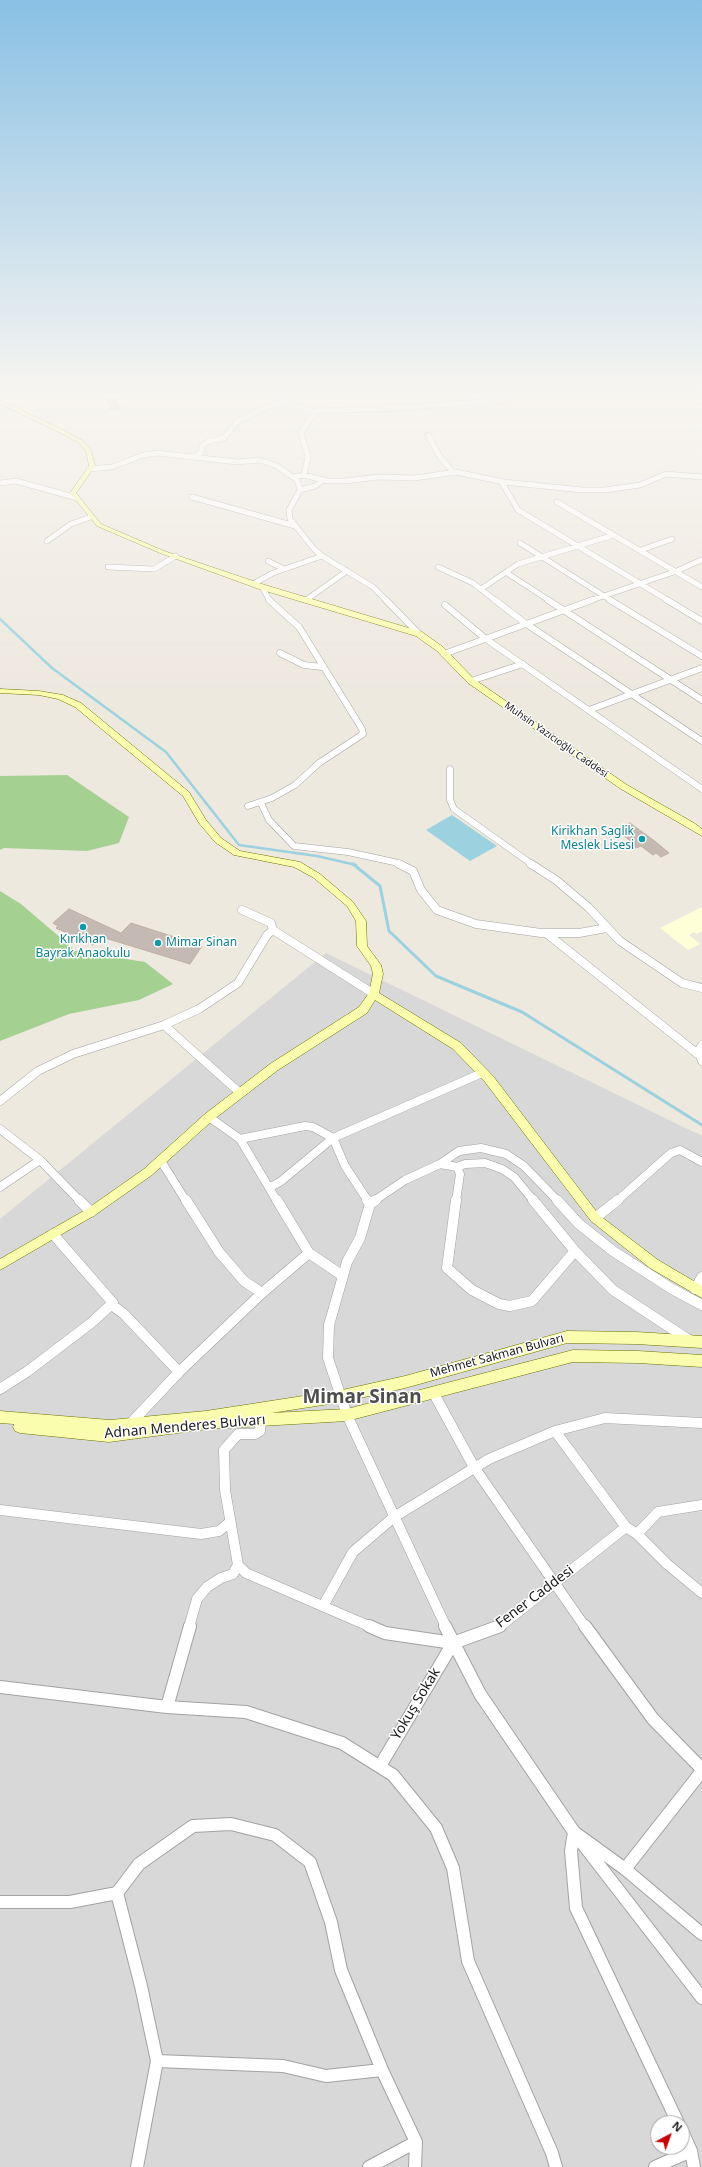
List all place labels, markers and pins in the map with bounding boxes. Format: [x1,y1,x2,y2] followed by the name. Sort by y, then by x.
[551,825,634,853] place label: Kirikhan Saglik Meslek Lisesi
[637,834,647,844] marker: Kirikhan Saglik Meslek Lisesi
[78,922,88,932] marker: Kırıkhan Bayrak Anaokulu
[35,933,131,961] place label: Kırıkhan Bayrak Anaokulu
[166,936,237,950] place label: Mimar Sinan
[153,938,163,948] marker: Mimar Sinan

